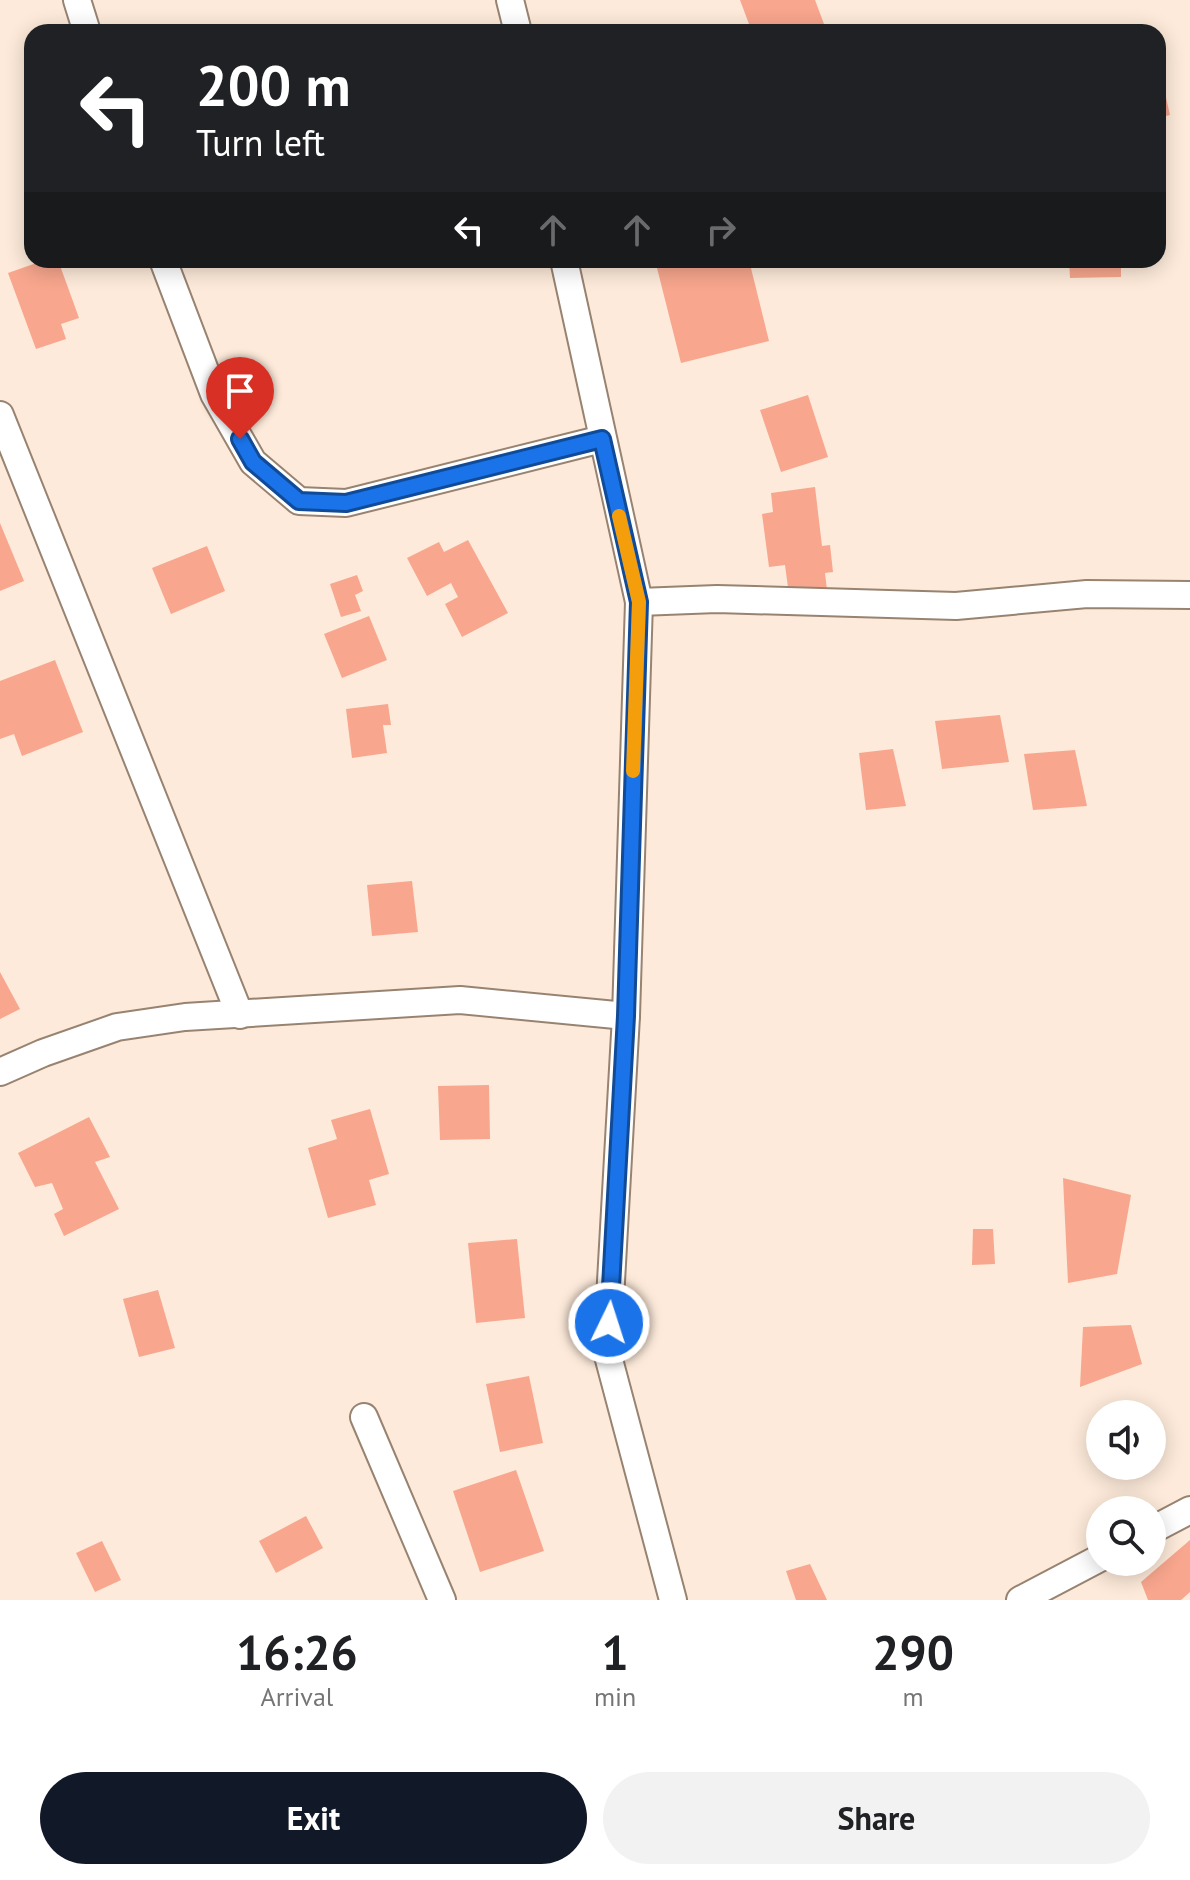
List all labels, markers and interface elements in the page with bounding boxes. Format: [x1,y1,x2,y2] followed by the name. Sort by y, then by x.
[196,49,351,121] text: 200 m
[64,56,168,160] icon: left
[196,119,325,166] text: Turn left
[447,208,491,252] icon: left
[531,208,575,252] icon: ahead
[615,208,659,252] icon: ahead
[699,208,743,252] icon: right
[206,357,274,439] pin
[218,369,262,413] icon: arrive
[567,1281,651,1365] position arrow
[1086,1400,1166,1576] map controls
[1086,1400,1166,1480] button: sound
[1086,1496,1166,1576] button: search
[236,1621,358,1683] text: 16:26
[601,1621,629,1683] text: 1
[872,1621,954,1683] text: 290
[261,1680,333,1713] text: Arrival
[594,1680,636,1713] text: min
[903,1680,924,1713] text: m
[40,1772,587,1864] button: Exit
[603,1772,1150,1864] button: Share

